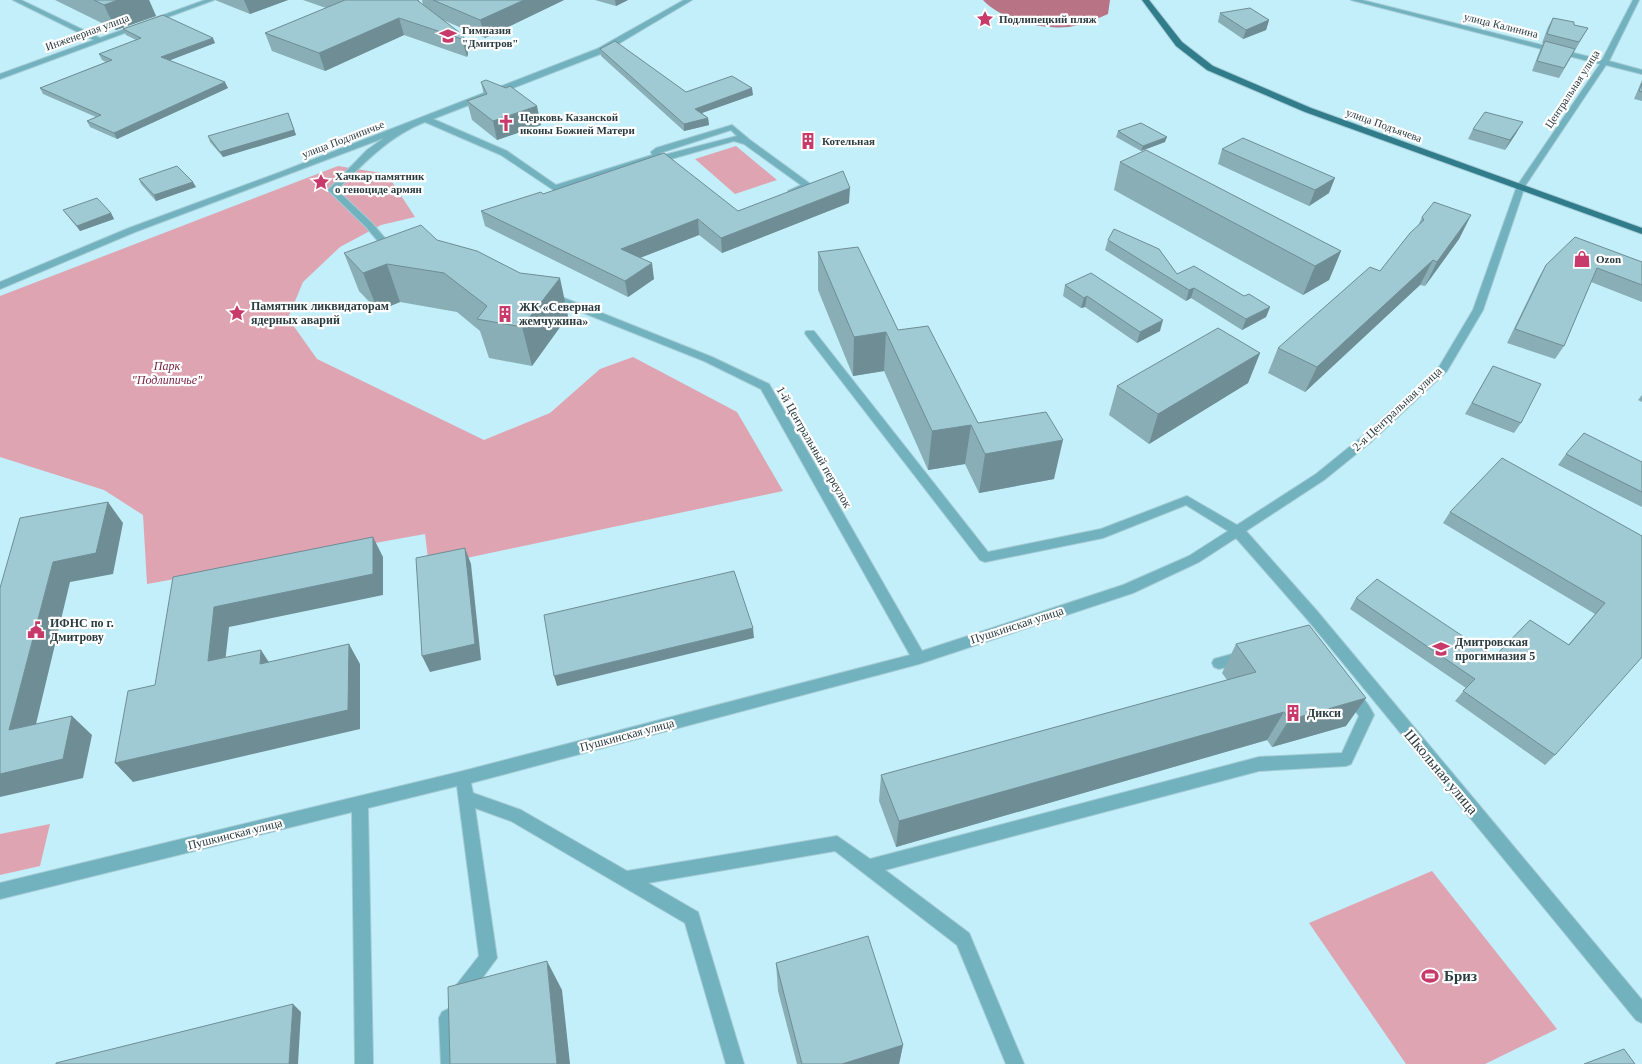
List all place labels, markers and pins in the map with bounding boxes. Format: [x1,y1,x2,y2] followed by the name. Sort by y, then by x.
[975,9,995,29] place icon: Подлипецкий пляж
[999,13,1097,25] place label: Подлипецкий пляж
[462,24,518,49] place label: Гимназия "Дмитров"
[438,26,458,46] school or university icon: Гимназия "Дмитров"
[520,111,635,136] place label: Церковь Казанской иконы Божией Матери
[496,113,516,133] church icon: Церковь Казанской иконы Божией Матери
[798,131,818,151] building icon: Котельная
[822,135,875,147] place label: Котельная
[335,170,425,195] place label: Хачкар памятник о геноциде армян
[311,172,331,192] place icon: Хачкар памятник о геноциде армян
[1572,249,1592,269] shop icon: Ozon
[1596,253,1621,265] place label: Ozon
[251,299,389,327] place label: Памятник ликвидаторам ядерных аварий
[519,300,601,328] place label: ЖК «Северная жемчужина»
[227,303,247,323] place icon: Памятник ликвидаторам ядерных аварий
[495,304,515,324] building icon: ЖК «Северная жемчужина»
[50,616,114,644] place label: ИФНС по г. Дмитрову
[26,620,46,640] public building icon: ИФНС по г. Дмитрову
[1455,635,1535,663] place label: Дмитровская прогимназия 5
[1431,639,1451,659] school or university icon: Дмитровская прогимназия 5
[1283,703,1303,723] building icon: Дикси
[1307,706,1341,720] place label: Дикси
[1420,966,1440,986] sports icon: Бриз
[1444,968,1477,984] place label: Бриз

